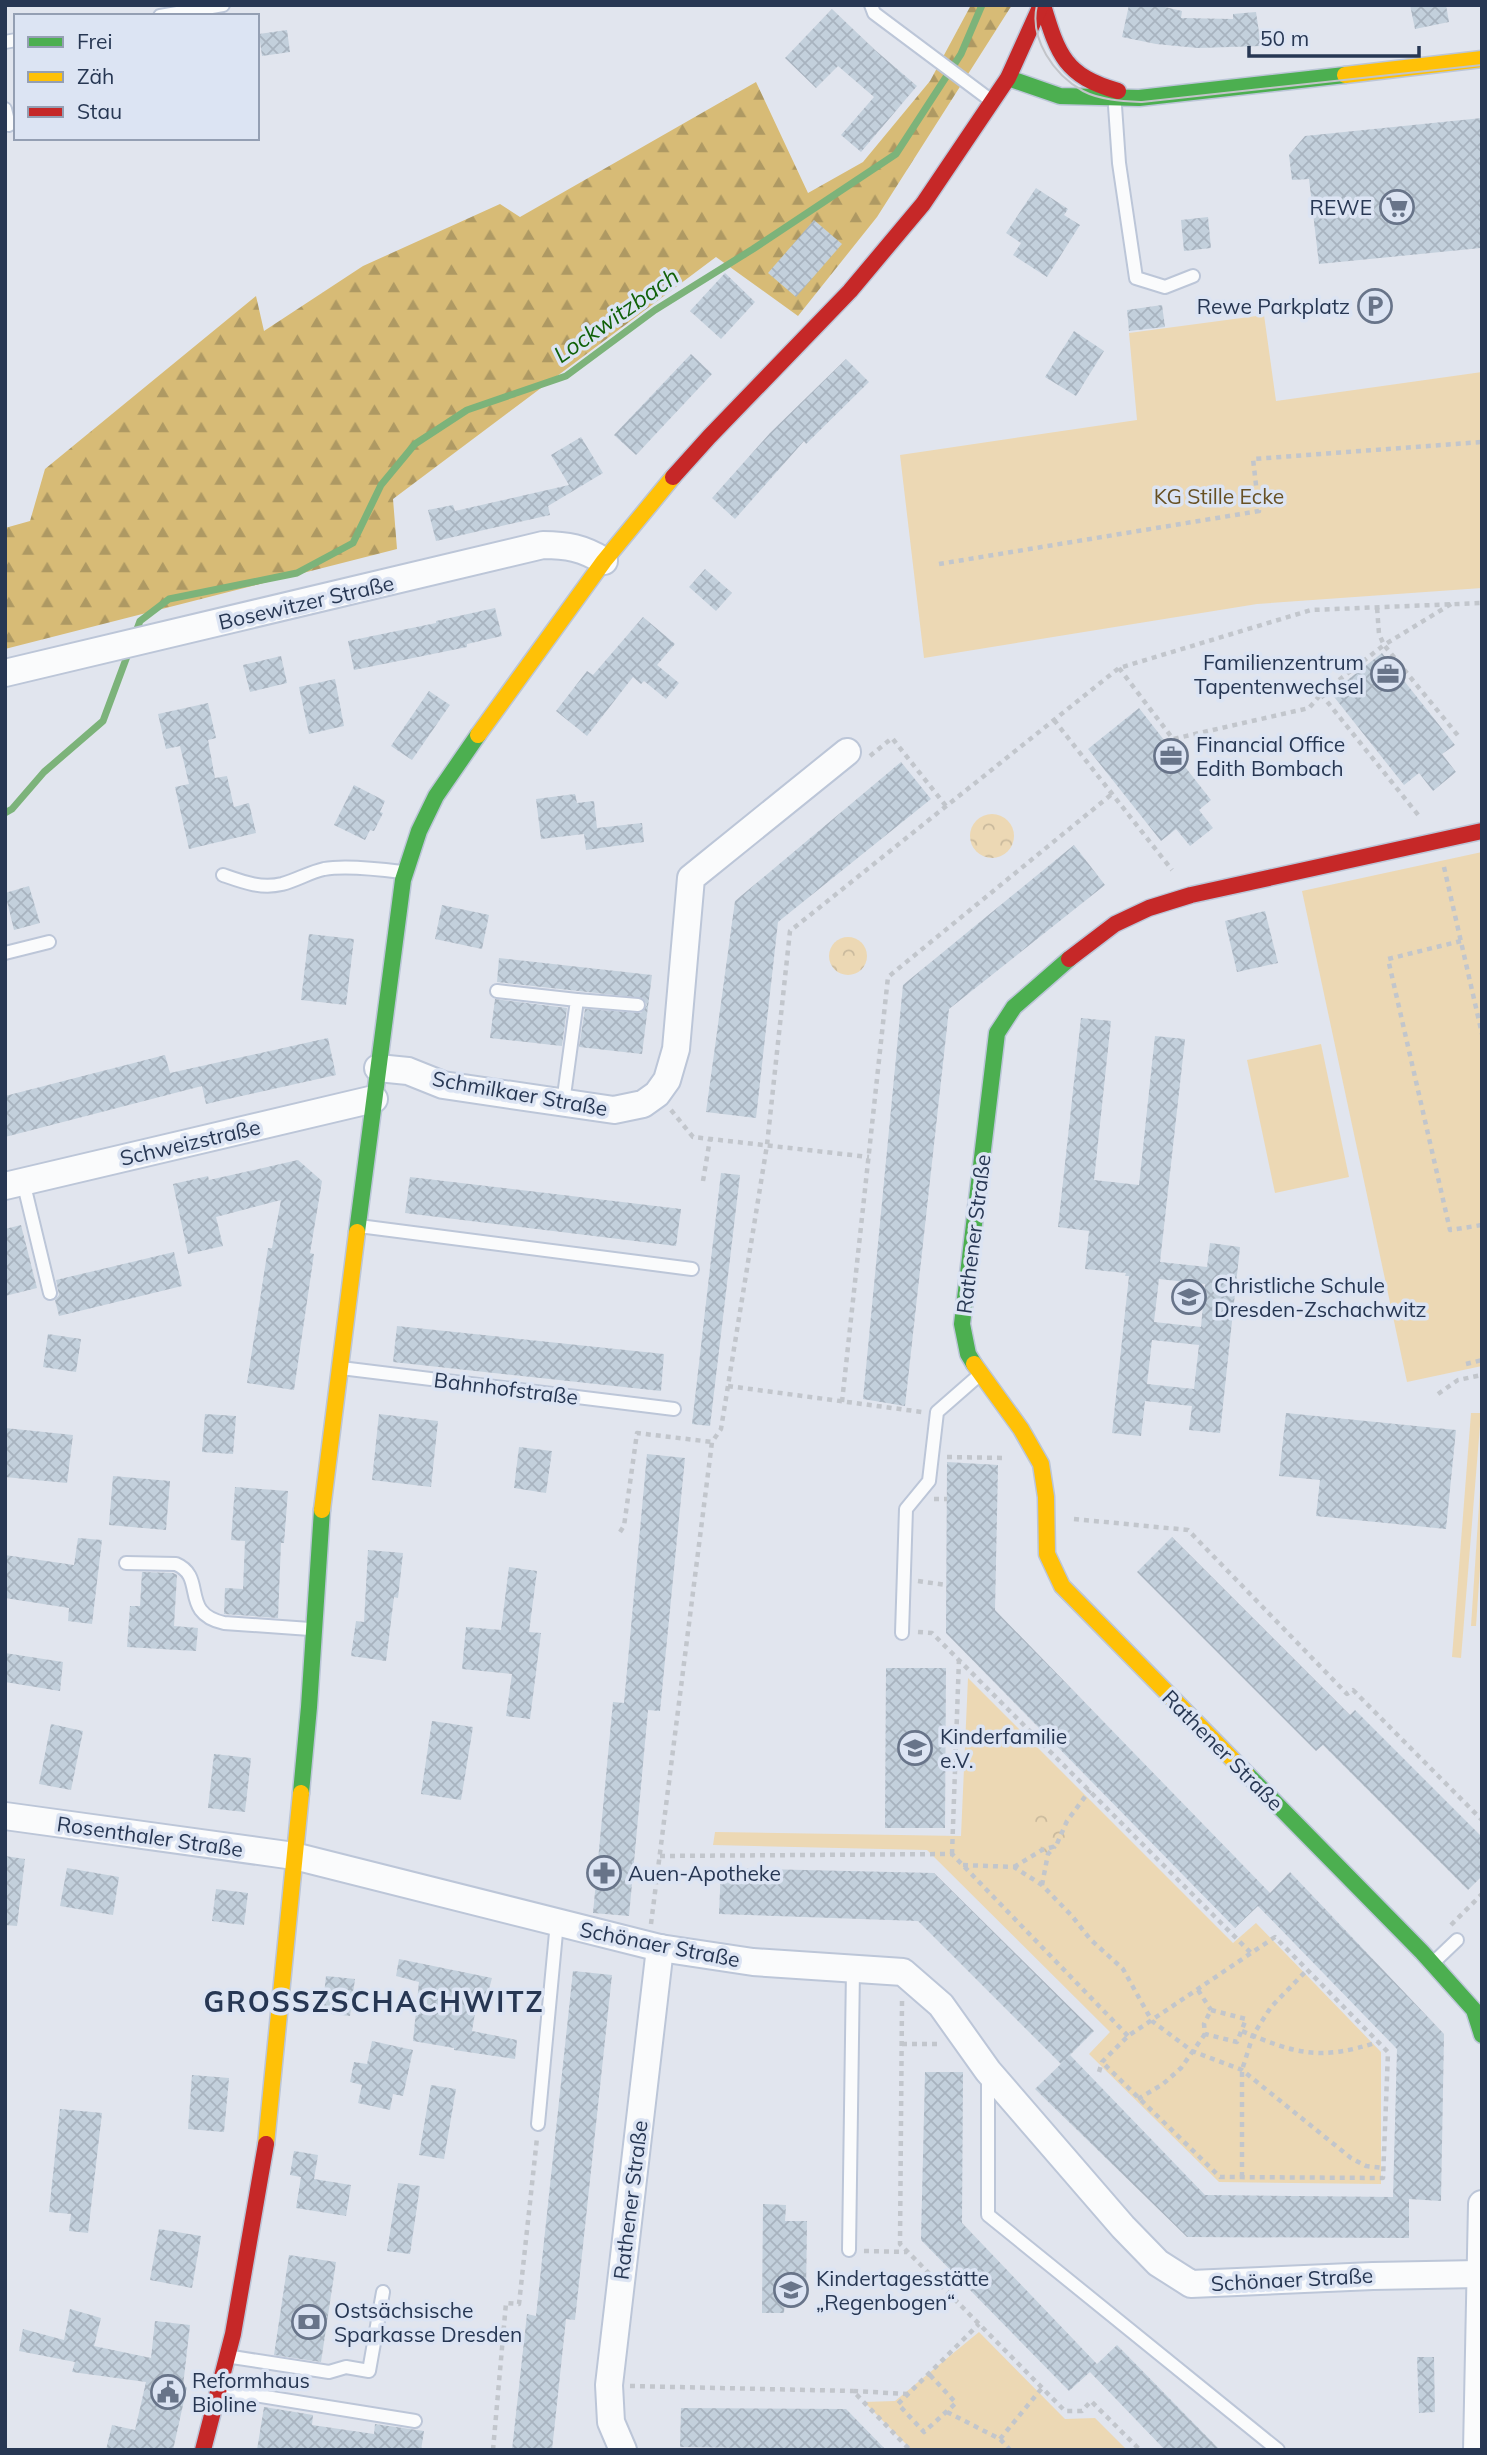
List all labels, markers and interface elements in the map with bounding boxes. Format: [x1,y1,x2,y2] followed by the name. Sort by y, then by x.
[14,14,259,140] legend
[1249,14,1419,58] scale bar
[1260,25,1309,51] text: 50 m
[77,28,113,54] text: Frei
[77,63,114,89] text: Zäh
[77,98,122,124] text: Stau
[1378,188,1416,226] supermarket icon: REWE
[1310,194,1372,220] place label: REWE
[548,261,684,369] water label: Lockwitzbach
[1356,287,1394,325] parking icon: Rewe Parkplatz
[1197,293,1350,319] place label: Rewe Parkplatz
[1154,483,1284,509] park label: KG Stille Ecke
[216,569,396,635] street label: Bosewitzer Straße
[1194,649,1364,699] place label: Familienzentrum Tapentenwechsel
[1369,655,1407,693] office icon: Familienzentrum Tapentenwechsel
[1196,731,1345,781] place label: Financial Office Edith Bombach
[1152,737,1190,775] office icon: Financial Office Edith Bombach
[430,1065,610,1121] street label: Schmilkaer Straße
[117,1113,263,1171] street label: Schweizstraße
[950,1153,996,1315] street label: Rathener Straße
[1214,1272,1426,1322] place label: Christliche Schule Dresden-Zschachwitz
[1170,1278,1208,1316] school or university icon: Christliche Schule Dresden-Zschachwitz
[432,1366,580,1410] street label: Bahnhofstraße
[1157,1684,1289,1816] street label: Rathener Straße
[940,1723,1067,1773] place label: Kinderfamilie e.V.
[896,1729,934,1767] school or university icon: Kinderfamilie e.V.
[55,1810,245,1862] street label: Rosenthaler Straße
[585,1854,623,1892] pharmacy icon: Auen-Apotheke
[628,1860,781,1886] place label: Auen-Apotheke
[578,1916,742,1972] street label: Schönaer Straße
[204,1984,544,2019] district label: GROSSZSCHACHWITZ
[607,2119,653,2281] street label: Rathener Straße
[1210,2262,1374,2296] street label: Schönaer Straße
[816,2265,989,2315] place label: Kindertagesstätte „Regenbogen“
[772,2271,810,2309] school or university icon: Kindertagesstätte „Regenbogen“
[334,2297,522,2347] place label: Ostsächsische Sparkasse Dresden
[290,2303,328,2341] bank icon: Ostsächsische Sparkasse Dresden
[192,2367,310,2417] place label: Reformhaus Bioline
[149,2373,187,2411] public building icon: Reformhaus Bioline

